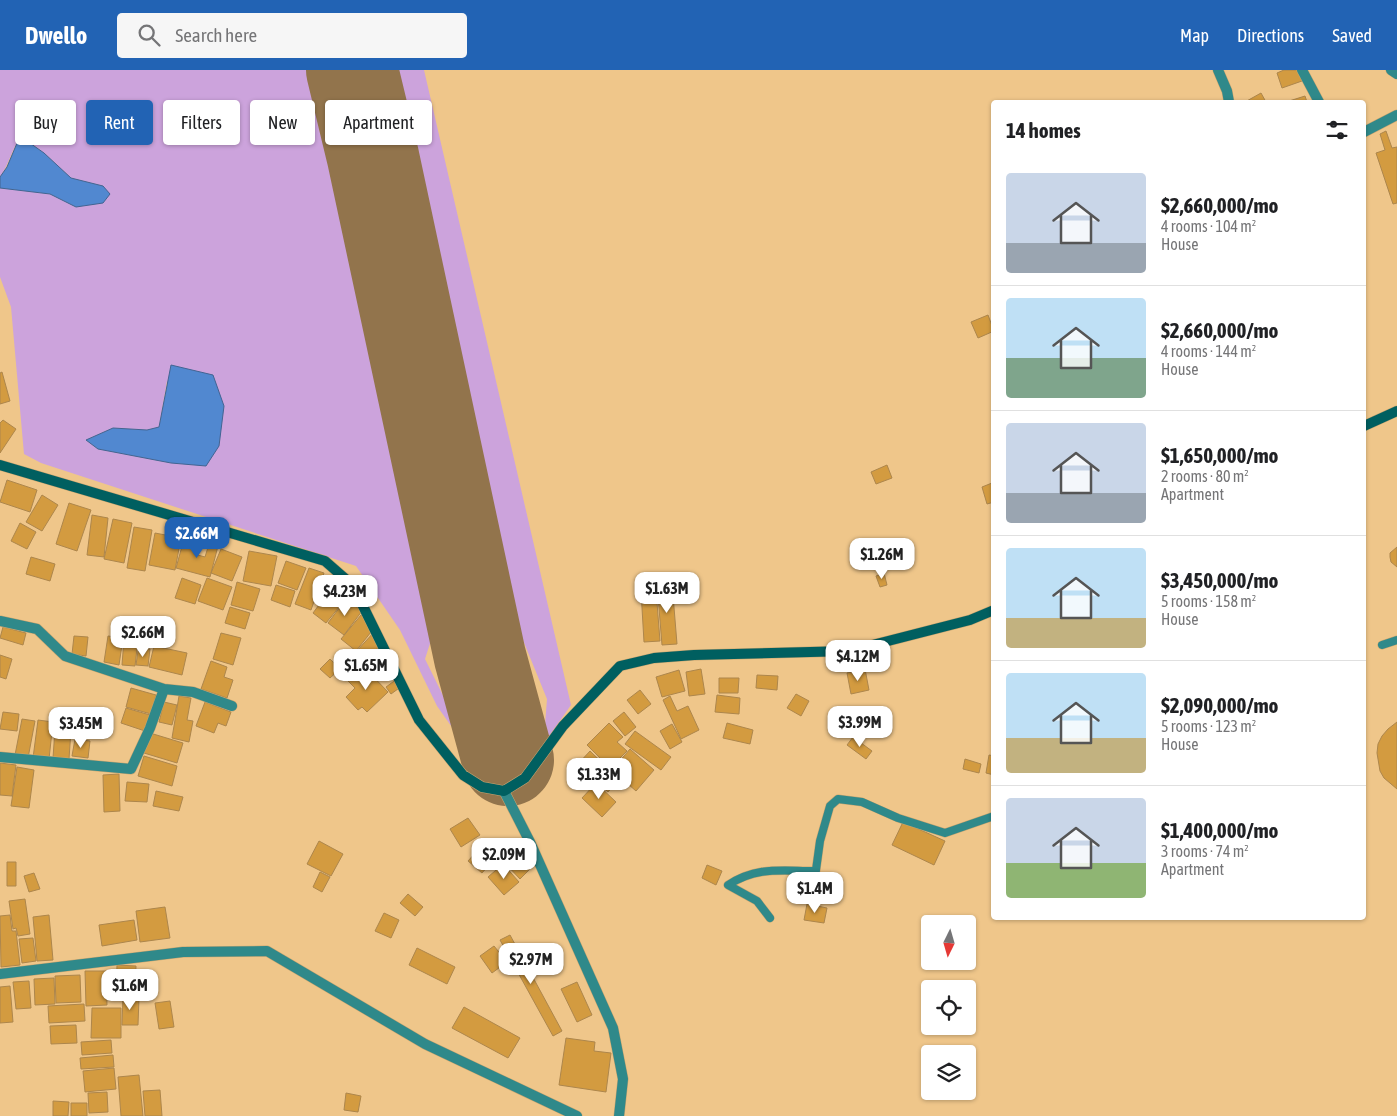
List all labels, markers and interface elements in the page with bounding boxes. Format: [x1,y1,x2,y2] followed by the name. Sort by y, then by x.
[117,13,467,58] search box
[135,21,163,49] icon: search
[25,22,87,49] text: Dwello
[175,24,257,46] text: Search here
[1180,25,1209,46] text: Map
[1237,25,1304,46] text: Directions
[1332,25,1372,46] text: Saved
[15,100,76,145] chip: Buy
[86,100,153,145] chip: Rent
[163,100,240,145] chip: Filters
[250,100,315,145] chip: New
[325,100,432,145] chip: Apartment
[1323,116,1351,144] icon: filters
[1006,118,1081,142] text: 14 homes
[1046,193,1106,253] icon: home
[1161,193,1278,217] text: $2,660,000/mo
[1161,217,1256,235] text: 4 rooms · 104 m²
[1161,235,1198,253] text: House
[1046,318,1106,378] icon: home
[1161,318,1278,342] text: $2,660,000/mo
[1161,342,1256,360] text: 4 rooms · 144 m²
[1161,360,1198,378] text: House
[1046,443,1106,503] icon: home
[1161,443,1278,467] text: $1,650,000/mo
[1161,467,1249,485] text: 2 rooms · 80 m²
[1161,485,1224,503] text: Apartment
[156,516,238,559] pin: $2.66M
[176,524,218,542] text: $2.66M
[841,538,923,580] pin: $1.26M
[861,545,903,563] text: $1.26M
[1046,568,1106,628] icon: home
[1161,568,1278,592] text: $3,450,000/mo
[626,572,708,614] pin: $1.63M
[304,574,386,617] pin: $4.23M
[646,579,688,597] text: $1.63M
[324,582,366,600] text: $4.23M
[1161,592,1256,610] text: 5 rooms · 158 m²
[1161,610,1198,628] text: House
[102,616,184,658] pin: $2.66M
[122,623,164,641] text: $2.66M
[817,640,899,682] pin: $4.12M
[837,647,879,665] text: $4.12M
[325,648,407,691] pin: $1.65M
[345,656,387,674] text: $1.65M
[1046,693,1106,753] icon: home
[1161,693,1278,717] text: $2,090,000/mo
[40,706,122,749] pin: $3.45M
[819,706,901,748] pin: $3.99M
[839,713,881,731] text: $3.99M
[60,714,102,732] text: $3.45M
[1161,717,1256,735] text: 5 rooms · 123 m²
[1161,735,1198,753] text: House
[558,758,640,800] pin: $1.33M
[578,765,620,783] text: $1.33M
[1046,818,1106,878] icon: home
[1161,818,1278,842] text: $1,400,000/mo
[463,838,545,880] pin: $2.09M
[1161,842,1249,860] text: 3 rooms · 74 m²
[483,845,525,863] text: $2.09M
[1161,860,1224,878] text: Apartment
[780,872,850,914] pin: $1.4M
[797,879,833,897] text: $1.4M
[921,915,976,970] north arrow
[921,915,976,1100] map controls
[490,942,572,985] pin: $2.97M
[510,950,552,968] text: $2.97M
[95,968,165,1011] pin: $1.6M
[112,976,148,994] text: $1.6M
[921,980,976,1035] button: locate
[921,1045,976,1100] button: layers

